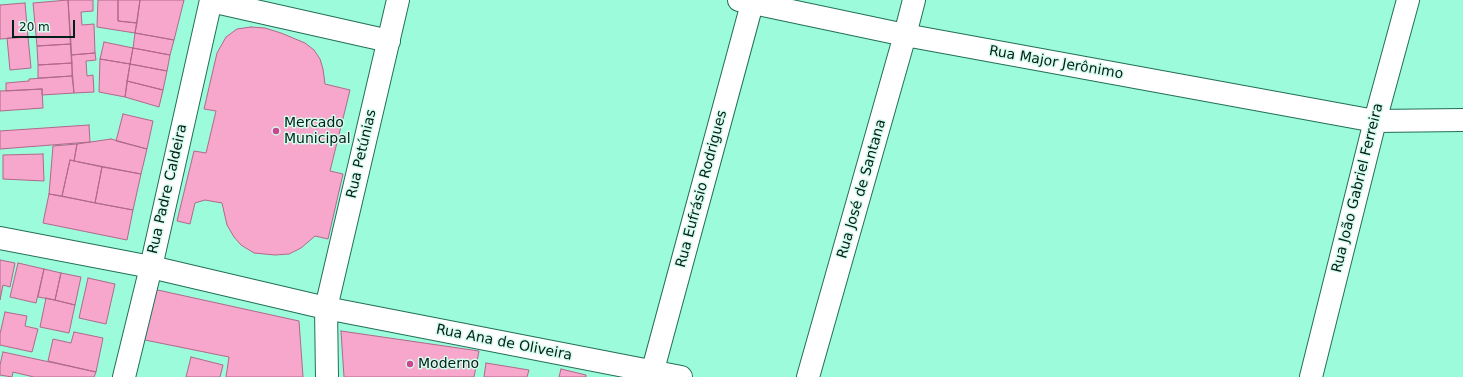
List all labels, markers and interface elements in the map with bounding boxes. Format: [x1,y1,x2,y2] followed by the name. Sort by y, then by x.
[14,12,77,38] scale bar
[19,20,50,34] text: 20 m
[988,43,1124,83] street label: Rua Major Jerônimo
[1329,102,1387,274] street label: Rua João Gabriel Ferreira
[344,108,380,200] street label: Rua Petúnias
[673,109,731,269] street label: Rua Eufrásio Rodrigues
[284,115,351,148] place label: Mercado Municipal
[834,118,890,260] street label: Rua José de Santana
[145,122,191,256] street label: Rua Padre Caldeira
[271,126,281,136] marker: Mercado Municipal
[434,322,574,364] street label: Rua Ana de Oliveira
[418,356,479,372] place label: Moderno
[405,359,415,369] marker: Moderno

